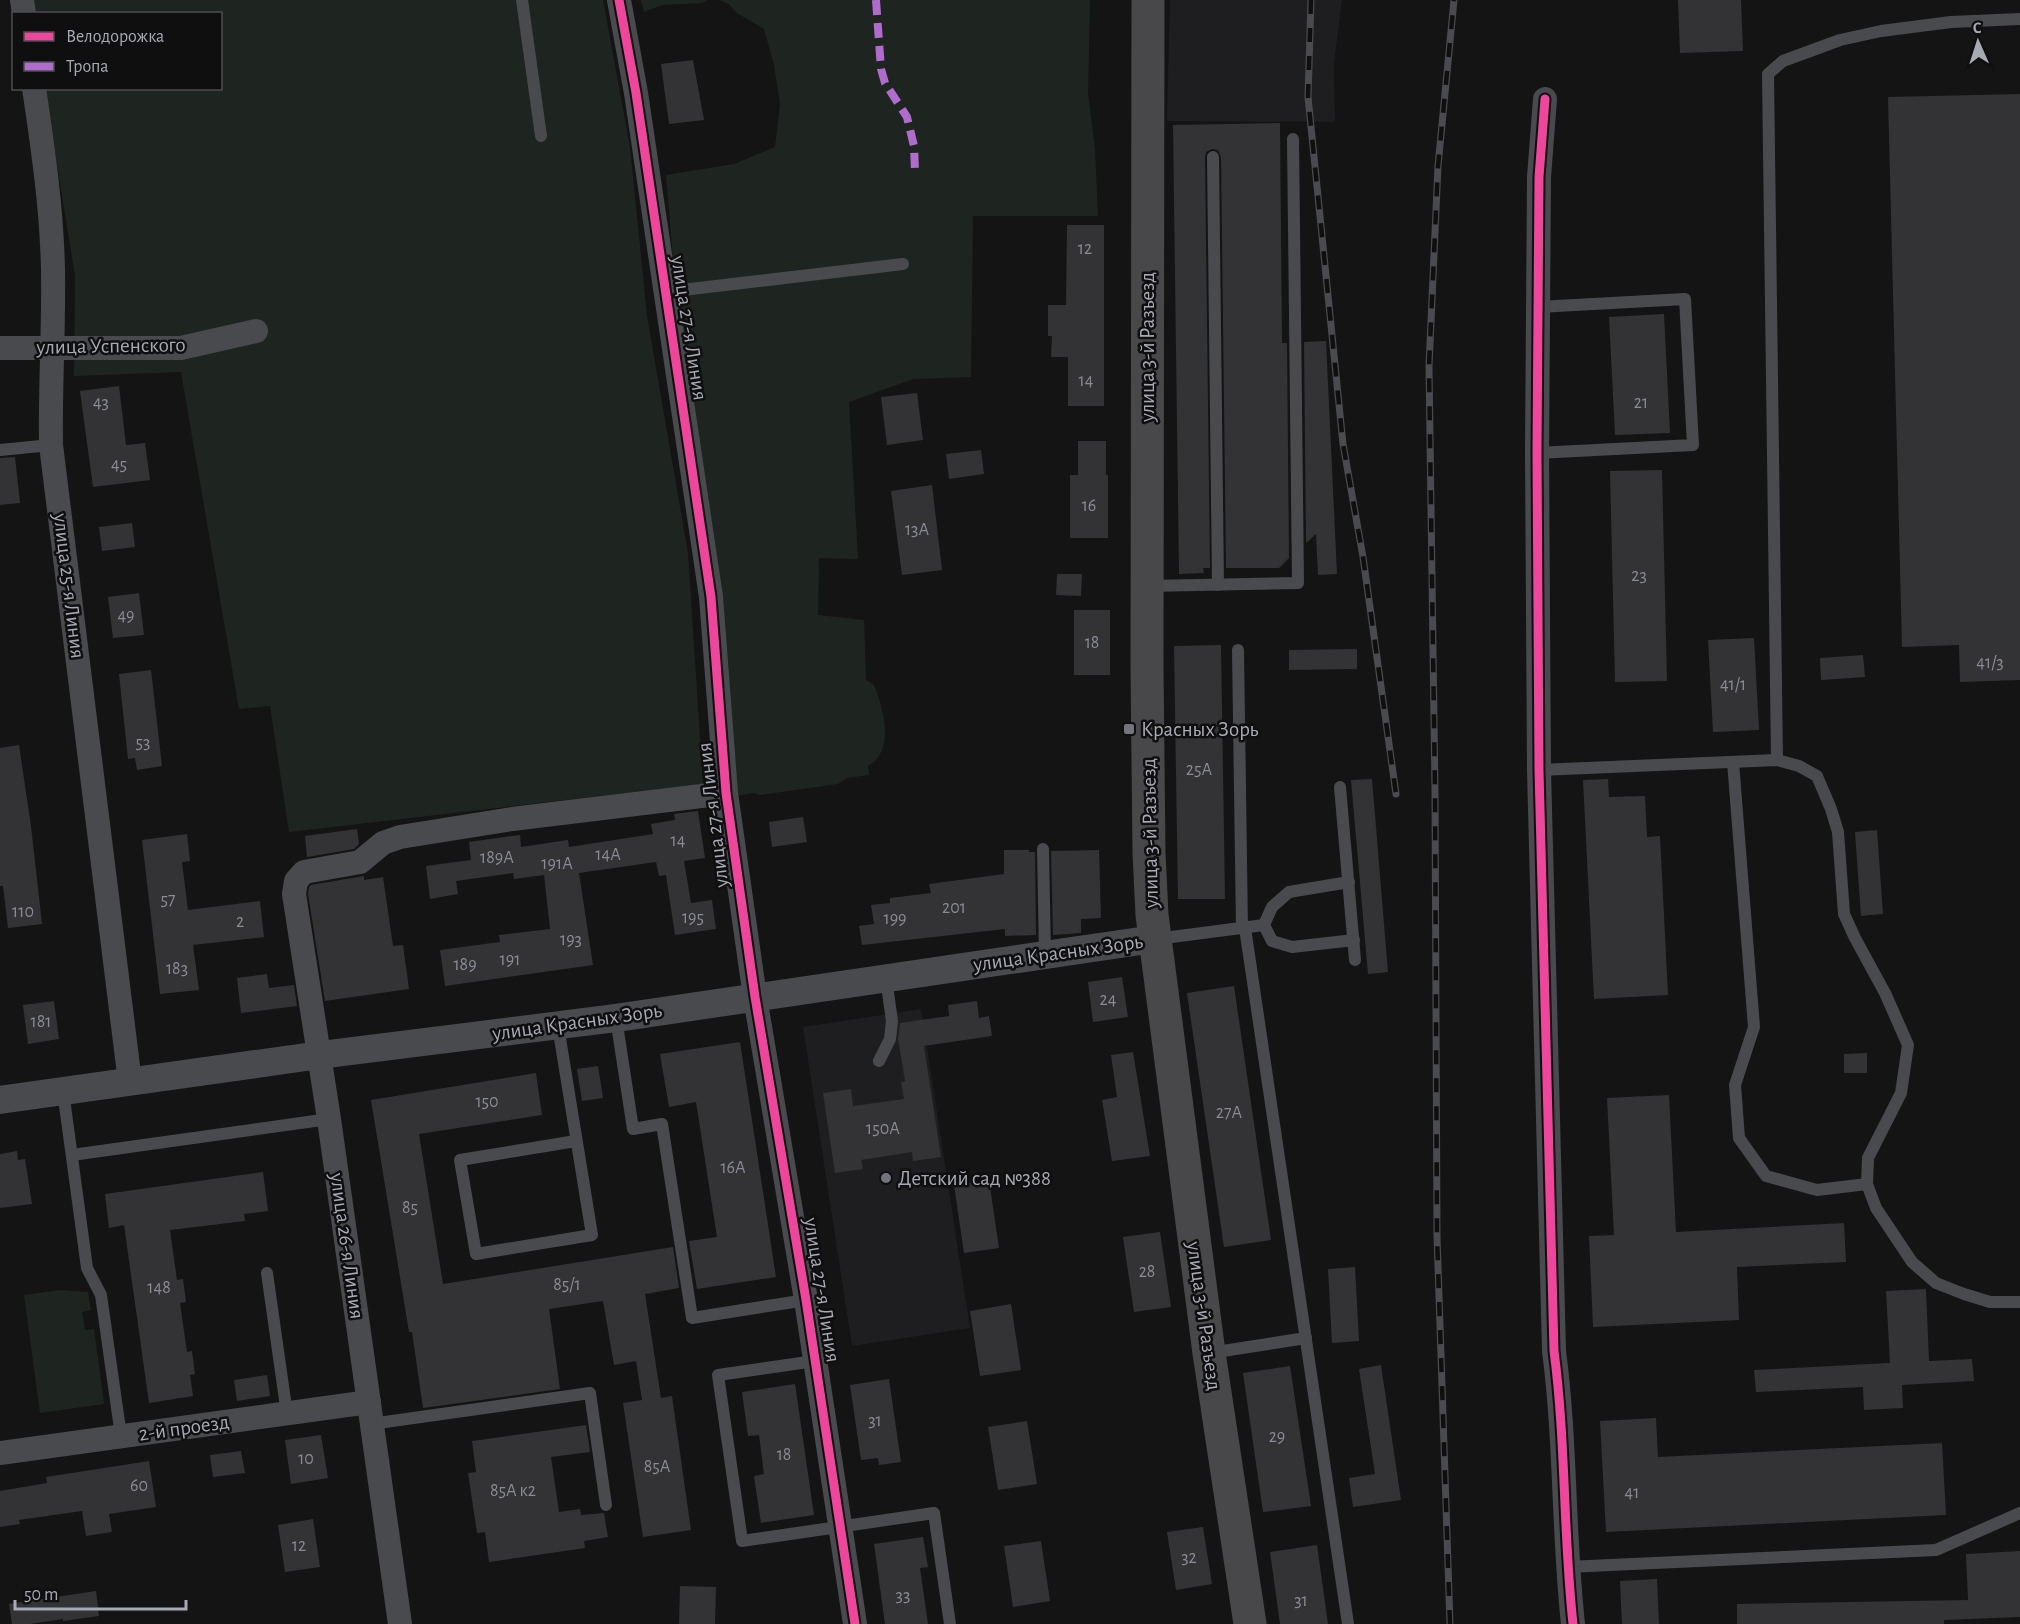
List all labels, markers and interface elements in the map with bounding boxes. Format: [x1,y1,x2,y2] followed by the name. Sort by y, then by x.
[12,12,222,90] legend
[1948,12,2008,72] north arrow
[1972,20,1982,36] text: С
[66,28,164,46] text: Велодорожка
[66,58,109,76] text: Тропа
[1078,240,1092,258] house number: 12
[667,253,711,402] street label: улица 27-я Линия
[1137,272,1158,423] street label: улица 3-й Разъезд
[35,334,186,358] street label: улица Успенского
[1079,372,1094,390] house number: 14
[93,394,109,412] house number: 43
[1634,394,1648,412] house number: 21
[111,456,127,474] house number: 45
[1082,497,1096,515] house number: 16
[50,511,88,660] street label: улица 25-я Линия
[905,521,930,539] house number: 13А
[1631,567,1647,585] house number: 23
[117,607,135,625] house number: 49
[1085,634,1099,652] house number: 18
[1976,654,2004,672] house number: 41/3
[1720,676,1746,694] house number: 41/1
[1141,719,1259,740] place label: Красных Зорь
[1122,722,1136,736] marker: Красных Зорь
[136,734,150,752] house number: 53
[694,741,732,890] street label: улица 27-я Линия
[1138,758,1162,909] street label: улица 3-й Разъезд
[1186,761,1213,779] house number: 25А
[671,832,686,850] house number: 14
[595,846,621,864] house number: 14А
[480,849,514,867] house number: 189А
[541,855,573,873] house number: 191А
[160,891,176,909] house number: 57
[942,899,966,917] house number: 201
[12,903,34,921] house number: 110
[682,909,704,927] house number: 195
[883,910,907,928] house number: 199
[236,913,244,931] house number: 2
[560,931,582,949] house number: 193
[971,931,1144,975] street label: улица Красных Зорь
[500,951,520,969] house number: 191
[453,956,477,974] house number: 189
[166,960,188,978] house number: 183
[1100,991,1117,1009] house number: 24
[490,1000,663,1044] street label: улица Красных Зорь
[31,1013,51,1031] house number: 181
[475,1093,499,1111] house number: 150
[1216,1104,1243,1122] house number: 27А
[866,1120,900,1138] house number: 150А
[720,1159,746,1177] house number: 16А
[898,1168,1051,1189] place label: Детский сад №388
[326,1171,368,1320] street label: улица 26-я Линия
[879,1171,893,1185] marker: Детский сад №388
[402,1199,418,1217] house number: 85
[800,1215,844,1364] street label: улица 27-я Линия
[1183,1239,1225,1392] street label: улица 3-й Разъезд
[1139,1263,1155,1281] house number: 28
[553,1276,581,1294] house number: 85/1
[147,1279,171,1297] house number: 148
[137,1411,231,1445] street label: 2-й проезд
[868,1412,882,1430] house number: 31
[1269,1428,1285,1446] house number: 29
[777,1446,791,1464] house number: 18
[298,1450,314,1468] house number: 10
[644,1458,671,1476] house number: 85А
[130,1477,148,1495] house number: 60
[490,1482,536,1500] house number: 85А к2
[1625,1484,1639,1502] house number: 41
[292,1537,306,1555] house number: 12
[1181,1549,1197,1567] house number: 32
[15,1573,186,1611] scale bar
[24,1586,58,1604] text: 50 m
[896,1587,910,1605] house number: 33
[1294,1592,1308,1610] house number: 31

